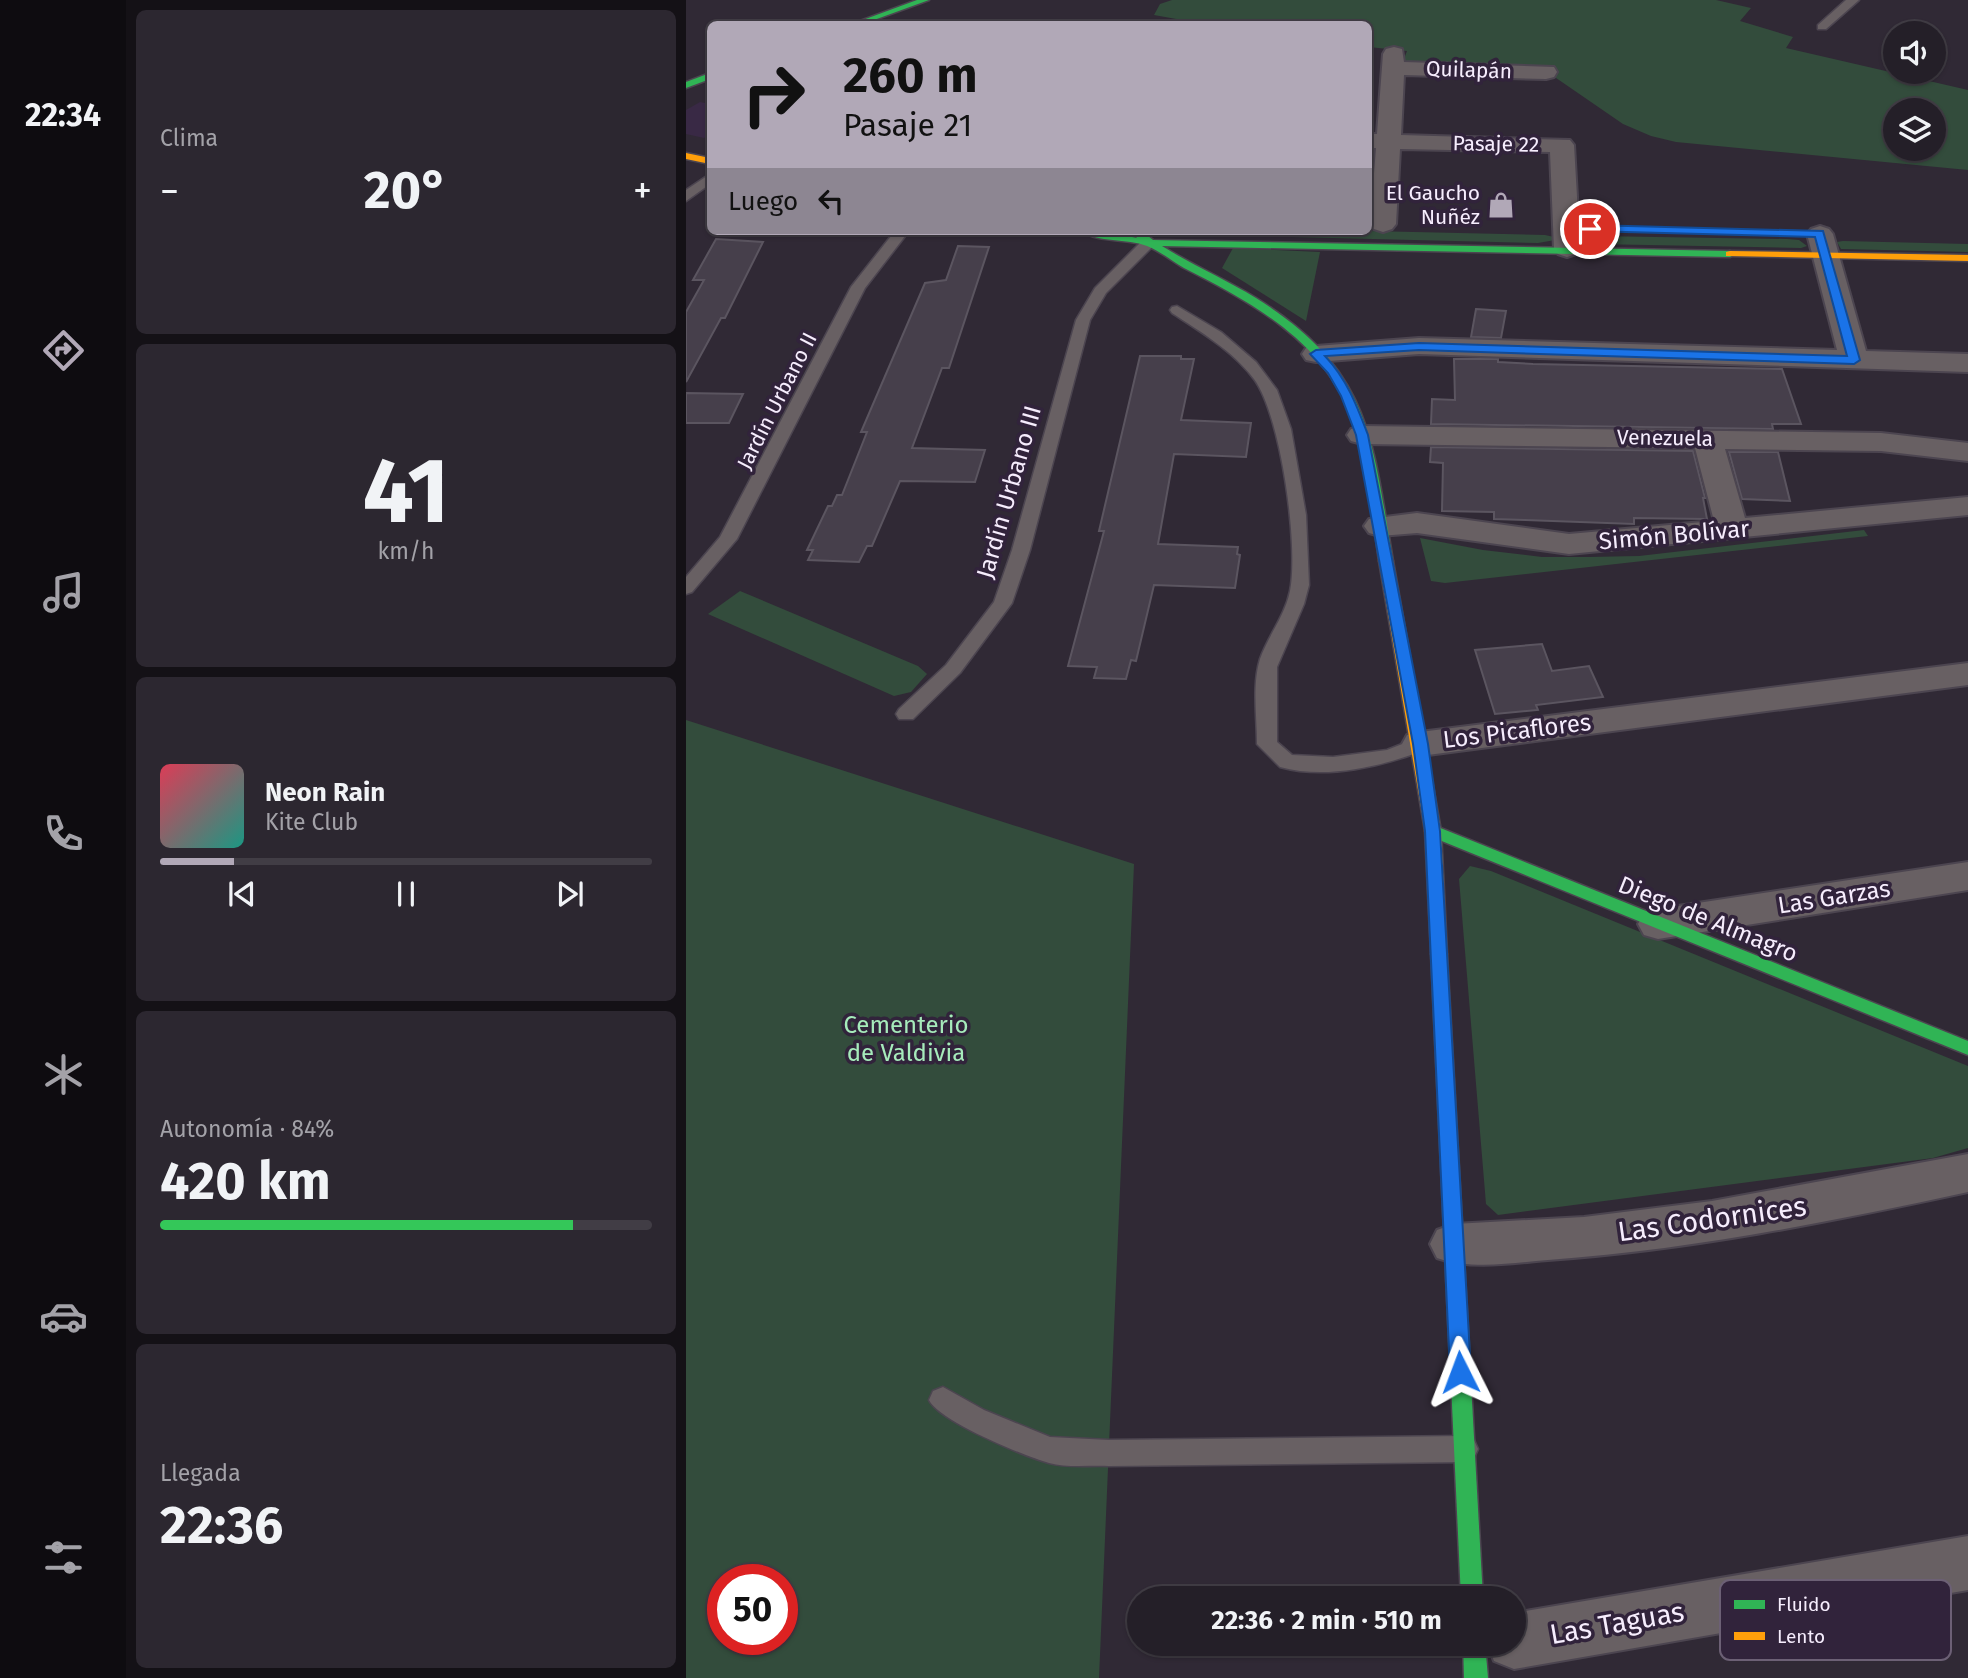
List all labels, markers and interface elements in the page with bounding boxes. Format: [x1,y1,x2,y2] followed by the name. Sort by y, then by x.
[1883,21,1946,161] map controls
[1883,21,1946,84] button: sound
[843,46,978,105] text: 260 m
[728,49,819,140] icon: right
[1426,56,1512,84] street label: Quilapán
[25,96,101,134] text: 22:34
[1883,98,1946,161] button: layers
[843,106,972,144] text: Pasaje 21
[160,124,218,152] text: Clima
[1452,130,1540,158] street label: Pasaje 22
[364,159,448,222] text: 20°
[160,168,179,214] text: −
[633,168,652,214] text: +
[1386,180,1480,230] place label: El Gaucho Nuñéz
[812,182,850,220] icon: left
[728,186,798,217] text: Luego
[1486,190,1516,220] shop icon: El Gaucho Nuñéz
[1560,199,1620,259] pin
[1571,210,1609,248] icon: arrive
[39,326,88,375] icon: directions
[731,328,823,474] street label: Jardín Urbano II
[971,402,1047,582] street label: Jardín Urbano III
[1617,424,1713,452] street label: Venezuela
[362,437,450,546] text: 41
[1598,514,1751,556] street label: Simón Bolívar
[378,537,434,565] text: km/h
[39,568,88,617] icon: music
[1441,708,1593,754] street label: Los Picaflores
[265,777,385,808] text: Neon Rain
[265,808,358,836] text: Kite Club
[39,809,88,858] icon: phone
[1614,870,1802,968] street label: Diego de Almagro
[1776,874,1892,920] street label: Las Garzas
[223,875,261,913] icon: previous
[387,875,425,913] icon: pause
[551,875,589,913] icon: next
[843,1011,969,1067] park label: Cementerio de Valdivia
[39,1050,88,1099] icon: climate
[160,1115,334,1143] text: Autonomía · 84%
[160,1150,331,1213] text: 420 km
[1616,1189,1808,1249] street label: Las Codornices
[39,1292,88,1341] icon: car
[1423,1335,1497,1409] position arrow
[160,1459,241,1487] text: Llegada
[160,1494,283,1557] text: 22:36
[39,1533,88,1582] icon: filters
[707,1564,798,1655] speed limit sign: 50
[1720,1580,1951,1660] legend
[1777,1593,1831,1616] text: Fluido
[1547,1595,1687,1651] street label: Las Taguas
[1211,1605,1442,1636] text: 22:36 · 2 min · 510 m
[1777,1625,1825,1648] text: Lento

